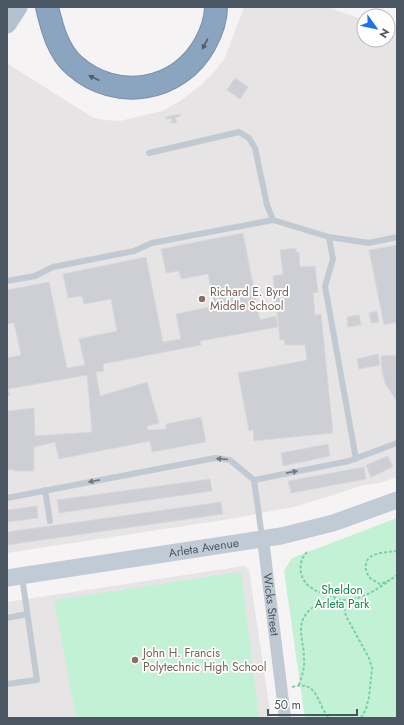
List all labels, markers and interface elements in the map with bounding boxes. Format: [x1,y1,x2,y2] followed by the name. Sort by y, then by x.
[356,8,396,48] north arrow
[375,25,393,41] text: N
[202,38,209,50] one-way arrow
[88,75,100,81] one-way arrow
[210,283,289,315] place label: Richard E. Byrd Middle School
[197,294,207,304] marker: Richard E. Byrd Middle School
[216,456,228,462] one-way arrow
[286,469,298,475] one-way arrow
[88,478,100,484] one-way arrow
[167,534,240,562] street label: Arleta Avenue
[258,572,284,637] street label: Wicks Street
[315,581,370,613] park label: Sheldon Arleta Park
[141,644,267,676] place label: John H. Francis Polytechnic High School
[130,655,140,665] marker: John H. Francis Polytechnic High School
[268,691,357,717] scale bar
[274,696,301,714] text: 50 m

